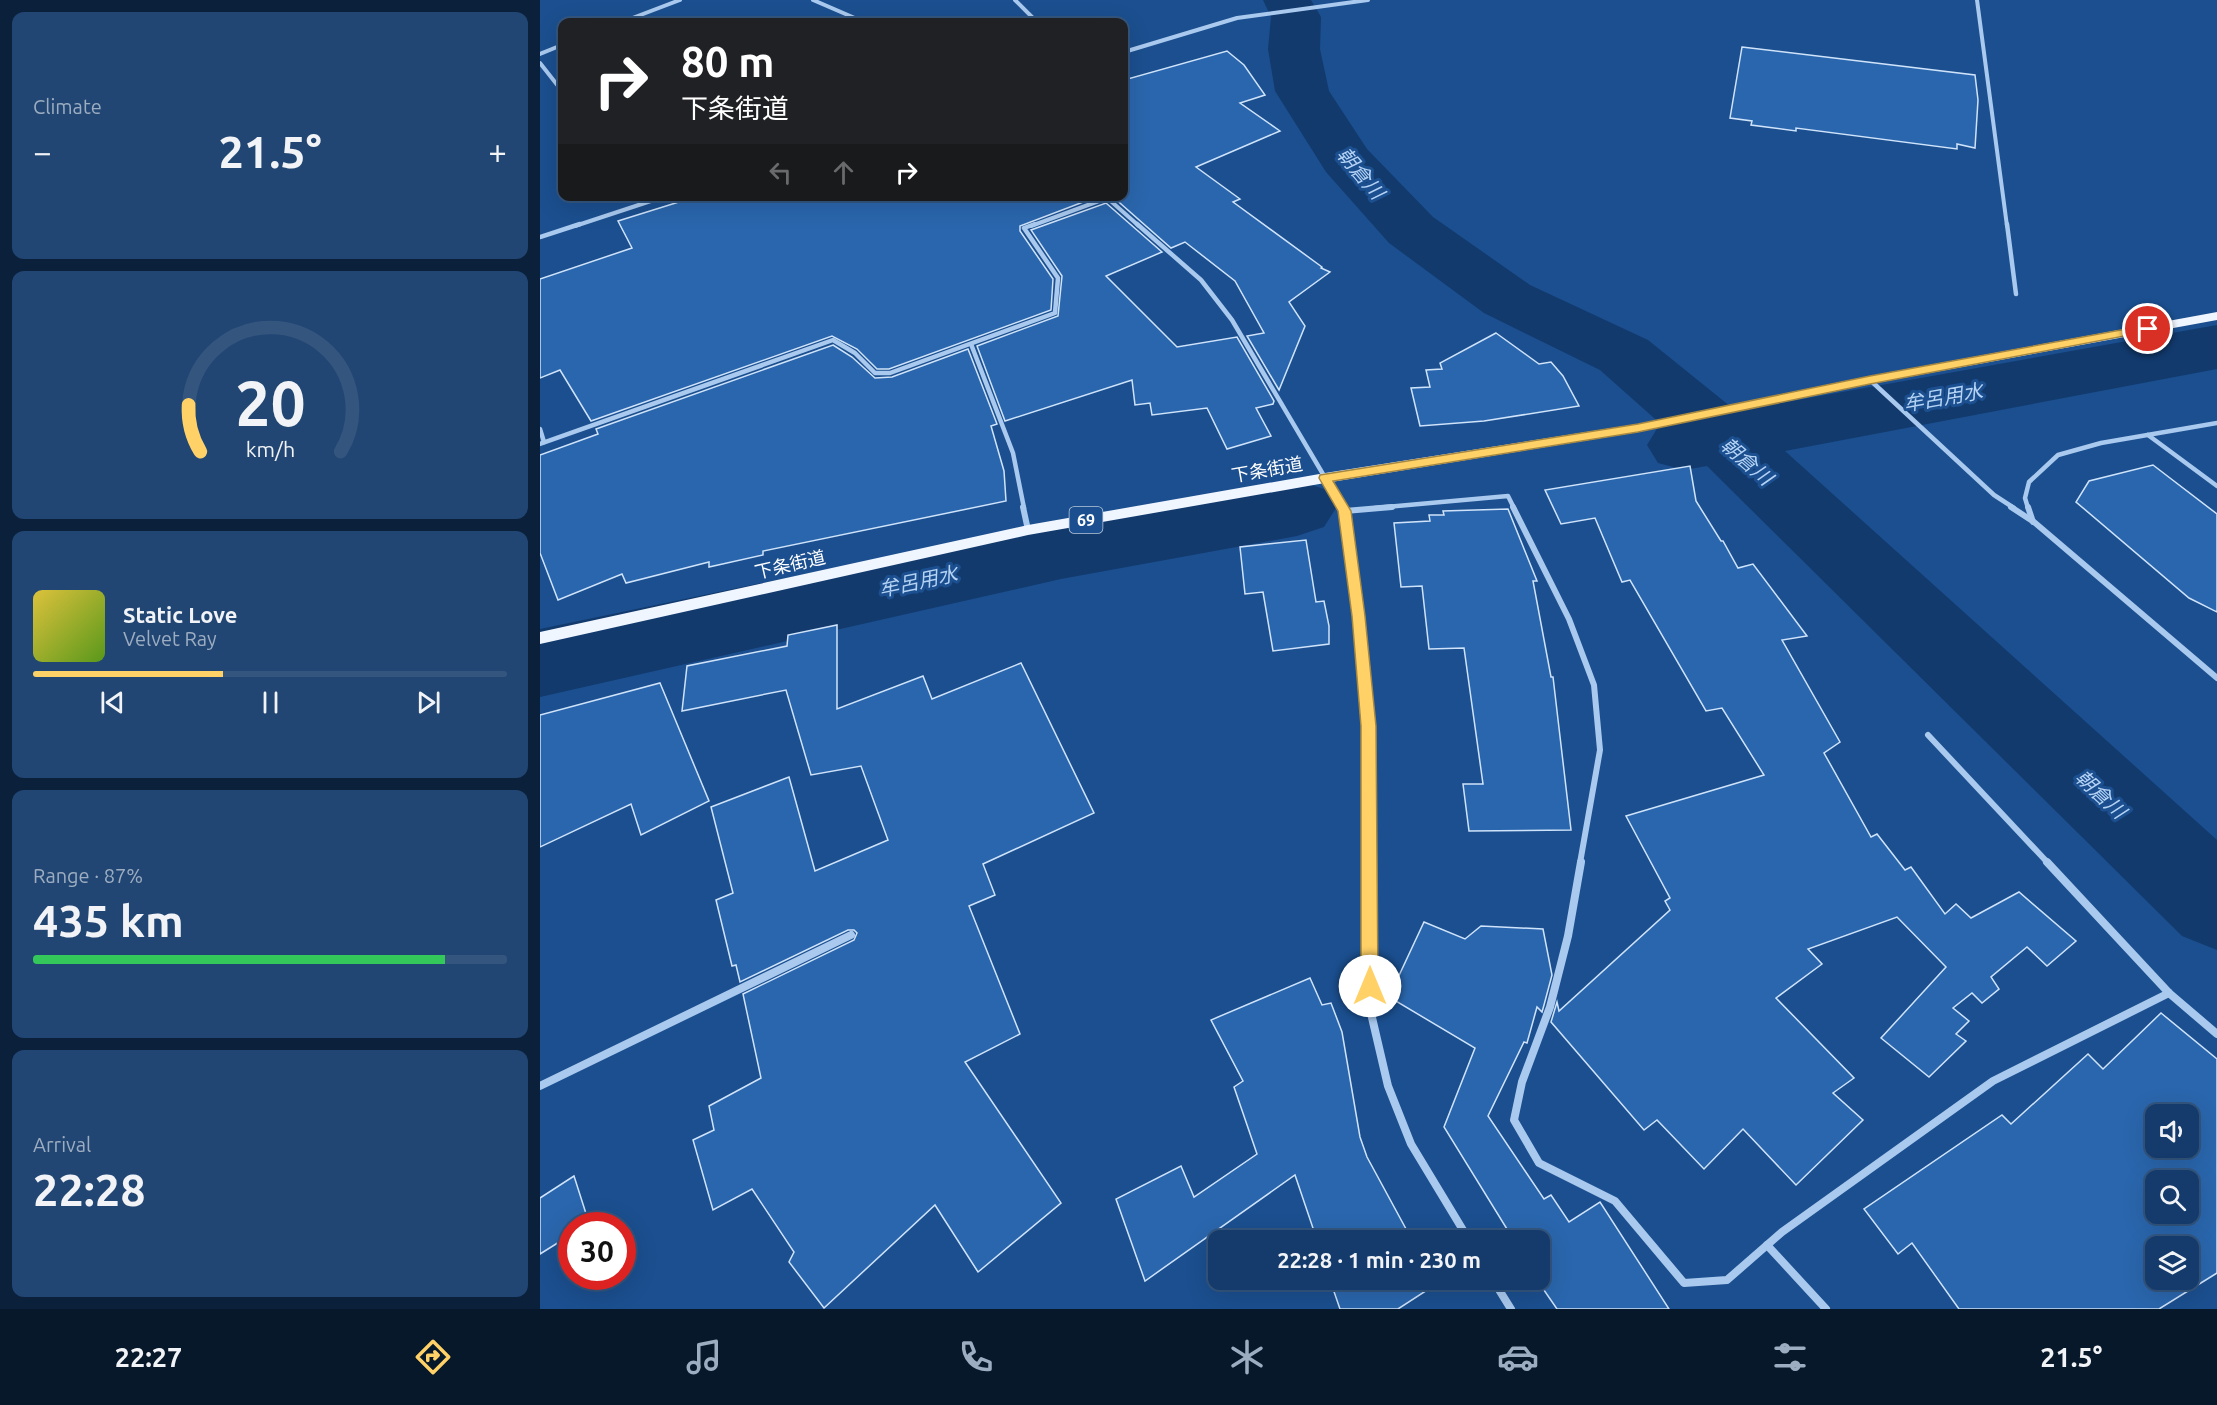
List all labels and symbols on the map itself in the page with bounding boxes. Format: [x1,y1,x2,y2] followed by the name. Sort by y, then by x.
[1333,143,1390,205] water label: 朝倉川
[2122,303,2173,354] pin
[1902,378,1986,415] water label: 牟呂用水
[1717,433,1779,491] water label: 朝倉川
[1230,453,1304,485] street label: 下条街道
[1070,507,1102,533] road number: 69
[753,546,827,582] street label: 下条街道
[876,561,961,601] water label: 牟呂用水
[2071,765,2132,824] water label: 朝倉川
[1338,954,1402,1018] position arrow
[558,1212,636,1290] speed limit sign: 30

